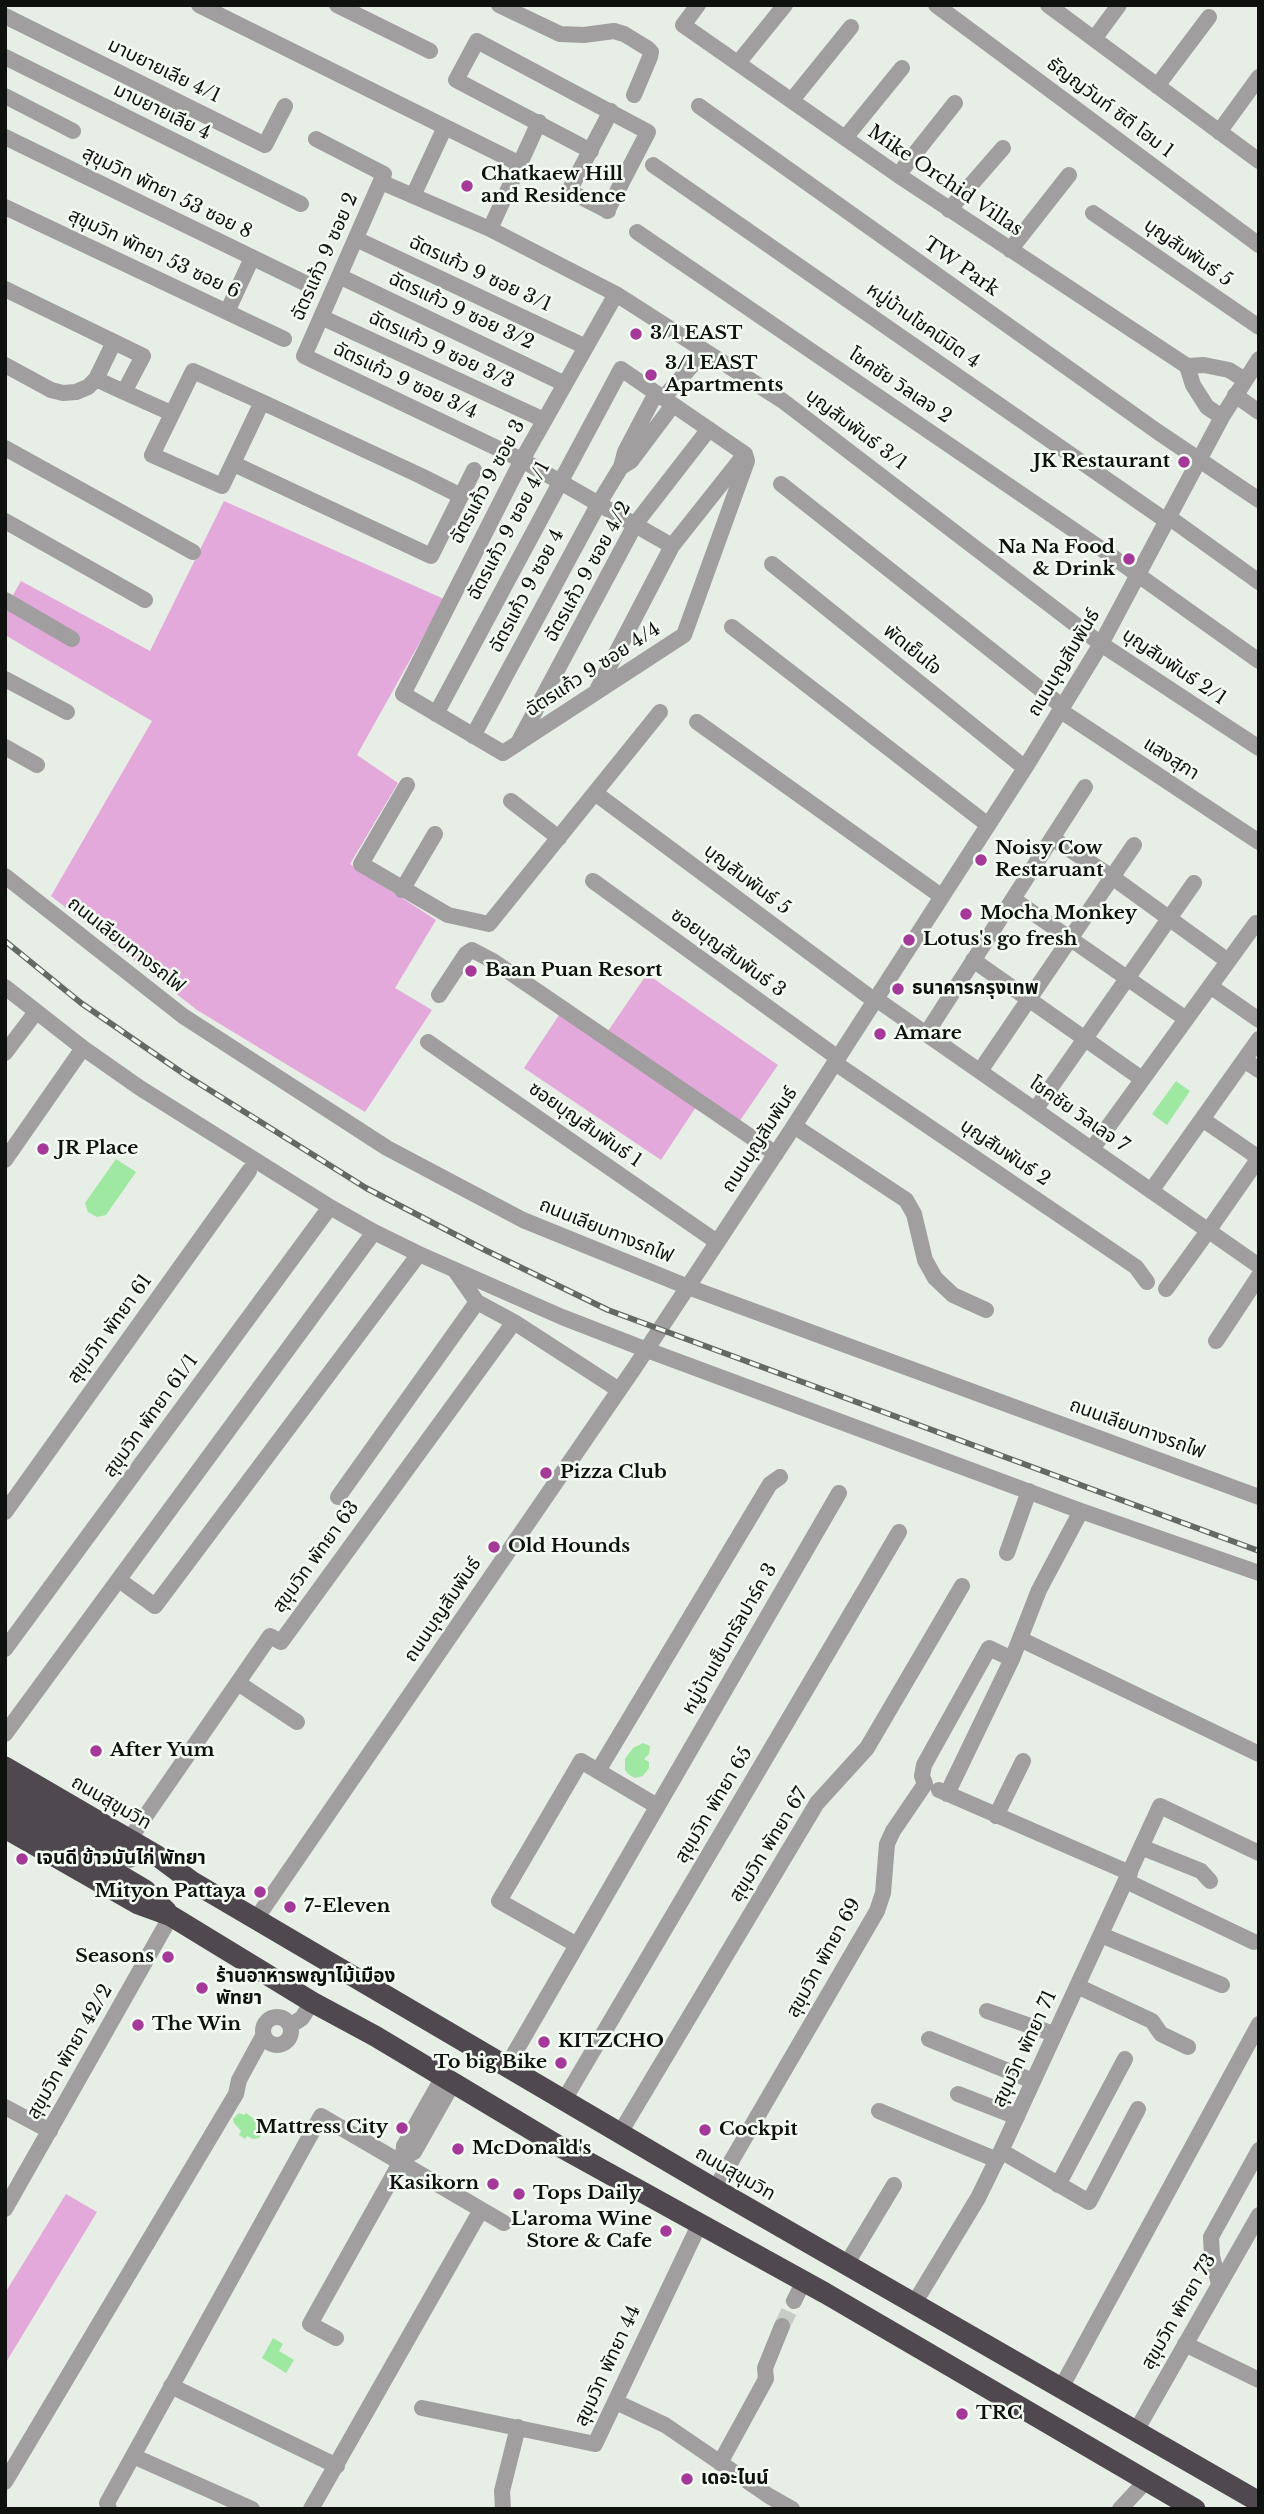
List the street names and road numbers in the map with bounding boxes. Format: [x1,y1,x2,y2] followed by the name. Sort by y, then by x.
[104,34,224,108] street label: มาบยายเลีย 4/1
[1042,53,1178,163] street label: ธัญญวันท์ ซิตี โฮม 1
[110,79,214,145] street label: มาบยายเลีย 4
[863,121,1027,241] street label: Mike Orchid Villas
[78,142,256,244] street label: สุขุมวิท พัทยา 53 ซอย 8
[287,190,363,324] street label: ฉัตรแก้ว 9 ซอย 2
[64,204,244,304] street label: สุขุมวิท พัทยา 53 ซอย 6
[1139,214,1237,292] street label: บุญสัมพันธ์ 5
[405,231,555,317] street label: ฉัตรแก้ว 9 ซอย 3/1
[919,233,1003,301] street label: TW Park
[385,267,537,355] street label: ฉัตรแก้ว 9 ซอย 3/2
[862,278,984,374] street label: หมู่บ้านโชคนิมิต 4
[365,306,517,394] street label: ฉัตรแก้ว 9 ซอย 3/3
[329,338,481,424] street label: ฉัตรแก้ว 9 ซอย 3/4
[844,343,956,429] street label: โชคชัย วิลเลจ 2
[801,385,911,475] street label: บุญสัมพันธ์ 3/1
[446,416,530,548] street label: ฉัตรแก้ว 9 ซอย 3
[463,458,555,604] street label: ฉัตรแก้ว 9 ซอย 4/1
[540,498,636,646] street label: ฉัตรแก้ว 9 ซอย 4/2
[485,525,569,657] street label: ฉัตรแก้ว 9 ซอย 4
[1023,605,1105,721] street label: ถนนบุญสัมพันธ์
[521,618,665,722] street label: ฉัตรแก้ว 9 ซอย 4/4
[878,620,946,680] street label: พัดเย็นใจ
[1118,624,1230,710] street label: บุญสัมพันธ์ 2/1
[1139,733,1203,785] street label: แสงสุภา
[699,840,795,920] street label: บุญสัมพันธ์ 5
[63,892,189,998] street label: ถนนเลียบทางรถไฟ
[666,904,790,1002] street label: ซอยบุญสัมพันธ์ 3
[1025,1072,1133,1158] street label: โชคชัย วิลเลจ 7
[524,1077,646,1173] street label: ซอยบุญสัมพันธ์ 1
[717,1083,803,1197] street label: ถนนบุญสัมพันธ์
[956,1115,1054,1191] street label: บุญสัมพันธ์ 2
[536,1194,676,1268] street label: ถนนเลียบทางรถไฟ
[63,1270,157,1388] street label: สุขุมวิท พัทยา 61
[99,1350,203,1482] street label: สุขุมวิท พัทยา 61/1
[1066,1394,1208,1464] street label: ถนนเลียบทางรถไฟ
[268,1497,364,1617] street label: สุขุมวิท พัทยา 63
[400,1553,486,1667] street label: ถนนบุญสัมพันธ์
[678,1560,782,1718] street label: หมู่บ้านเซ็นทรัลปาร์ค 3
[670,1743,758,1867] street label: สุขุมวิท พัทยา 65
[67,1771,155,1835] street label: ถนนสุขุมวิท
[725,1784,813,1906] street label: สุขุมวิท พัทยา 67
[782,1894,866,2022] street label: สุขุมวิท พัทยา 69
[22,1981,118,2123] street label: สุขุมวิท พัทยา 42/2
[988,1987,1062,2111] street label: สุขุมวิท พัทยา 71
[691,2142,779,2206] street label: ถนนสุขุมวิท
[1137,2250,1221,2374] street label: สุขุมวิท พัทยา 73
[570,2302,646,2430] street label: สุขุมวิท พัทยา 44

